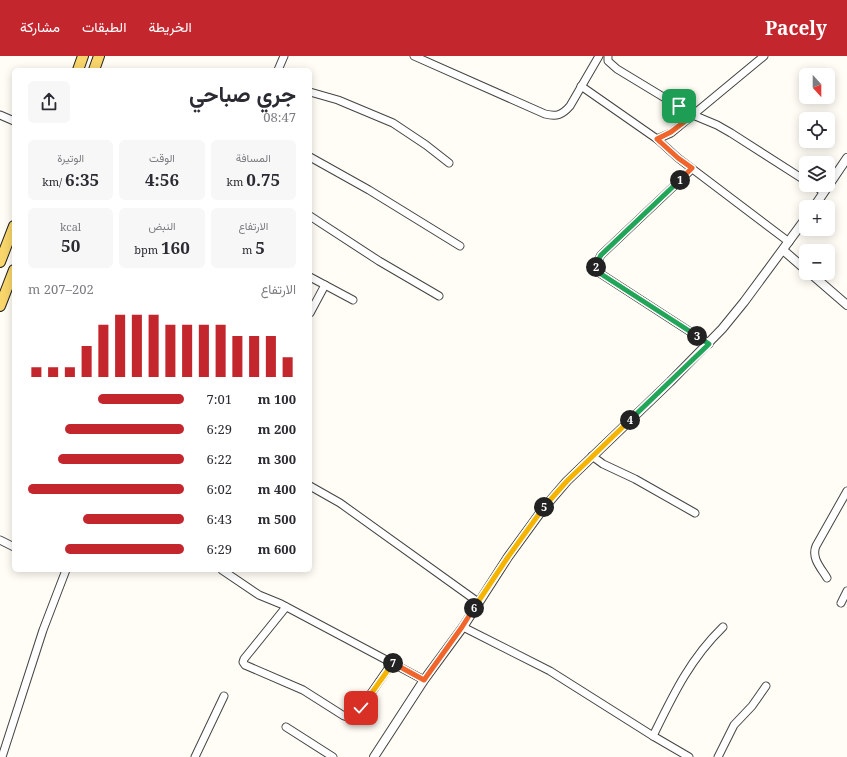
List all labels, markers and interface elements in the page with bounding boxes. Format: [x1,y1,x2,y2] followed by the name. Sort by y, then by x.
[765,15,827,41] text: Pacely
[20,17,60,36] text: مشاركة
[82,17,126,36] text: الطبقات
[148,17,192,36] text: الخريطة
[799,68,835,104] north arrow
[799,68,835,280] map controls
[189,78,296,108] text: جري صباحي
[28,81,70,123] button: share
[662,89,696,123] pin
[668,95,690,117] icon: arrive
[263,108,296,126] text: 08:47
[799,112,835,148] button: locate
[57,150,84,165] text: الوتيرة
[149,150,175,165] text: الوقت
[236,150,271,165] text: المسافة
[799,156,835,192] button: layers
[65,168,99,191] text: 6:35
[145,168,179,191] text: 4:56
[246,168,280,191] text: 0.75
[670,170,690,190] pin: 1
[677,172,683,187] text: 1
[42,174,65,189] text: /km
[227,174,246,189] text: km
[799,200,835,236] button: +
[148,218,176,233] text: النبض
[238,218,268,233] text: الارتفاع
[60,219,81,234] text: kcal
[61,234,80,257] text: 50
[161,236,190,259] text: 160
[255,236,265,259] text: 5
[134,242,161,257] text: bpm
[242,242,255,257] text: m
[799,244,835,280] button: −
[586,257,606,277] pin: 2
[593,259,599,274] text: 2
[28,280,94,298] text: 202–207 m
[261,280,296,298] text: الارتفاع
[687,326,707,346] pin: 3
[694,328,700,343] text: 3
[206,390,232,408] text: 7:01
[258,390,296,408] text: 100 m
[620,410,640,430] pin: 4
[627,412,633,427] text: 4
[206,420,232,438] text: 6:29
[258,420,296,438] text: 200 m
[206,450,232,468] text: 6:22
[258,450,296,468] text: 300 m
[206,480,232,498] text: 6:02
[258,480,296,498] text: 400 m
[534,497,554,517] pin: 5
[541,499,547,514] text: 5
[206,510,232,528] text: 6:43
[258,510,296,528] text: 500 m
[206,540,232,558] text: 6:29
[258,540,296,558] text: 600 m
[464,598,484,618] pin: 6
[471,600,477,615] text: 6
[383,653,403,673] pin: 7
[390,655,396,670] text: 7
[344,691,378,725] pin
[350,697,372,719] icon: check

